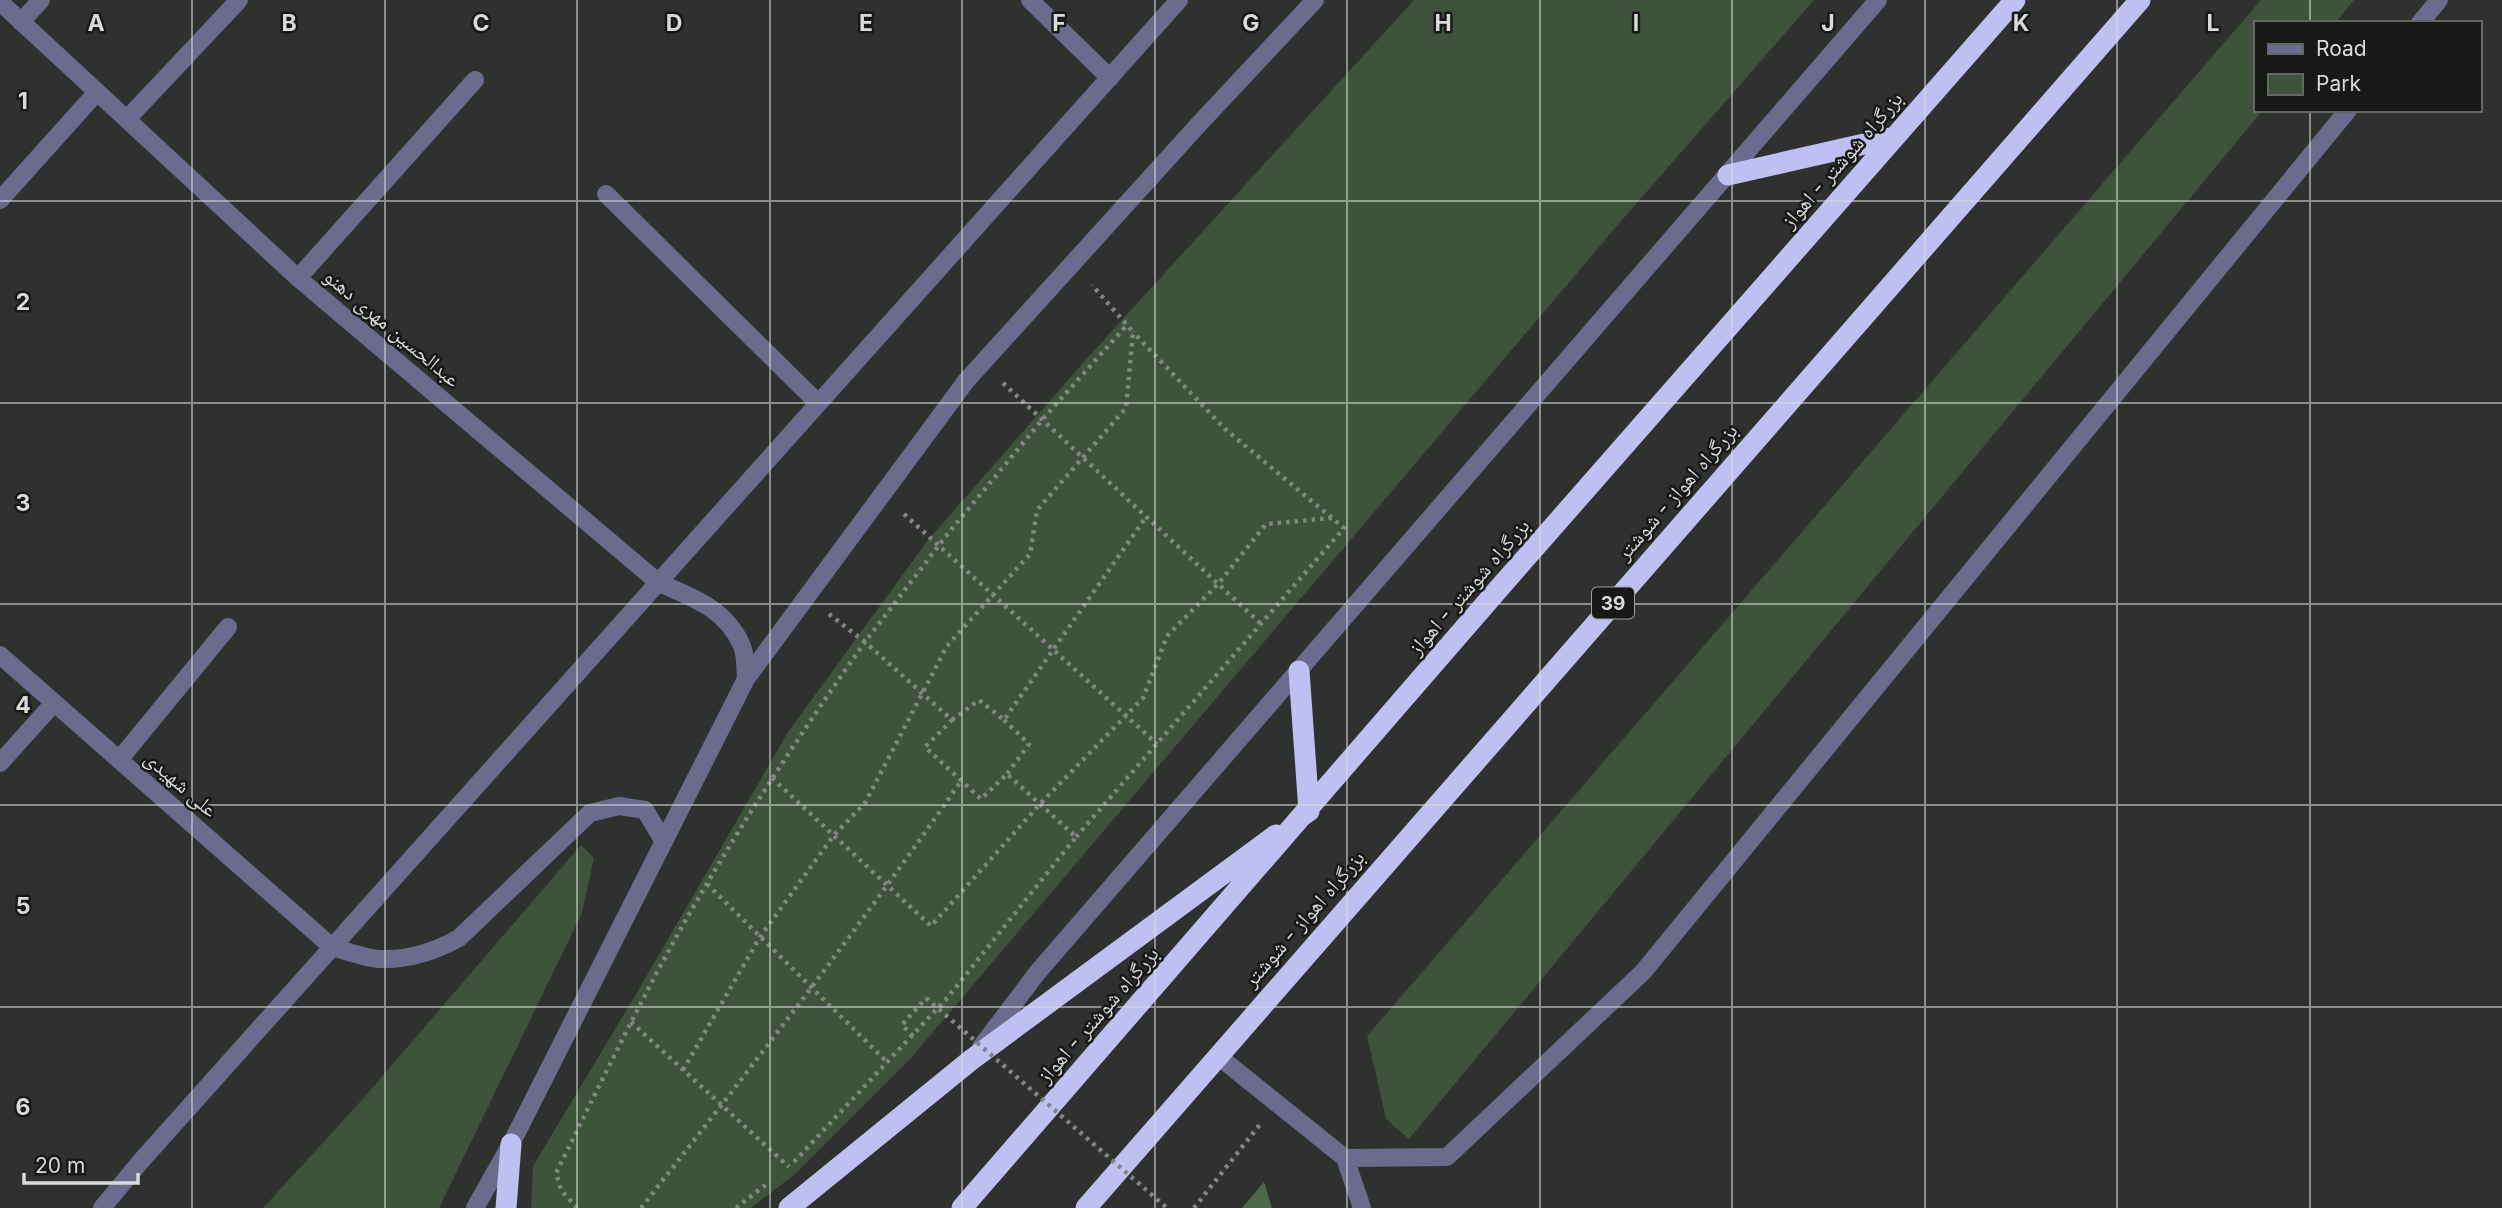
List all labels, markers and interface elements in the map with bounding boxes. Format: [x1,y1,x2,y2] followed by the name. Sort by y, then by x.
[87,9,105,37] text: A
[281,9,297,37] text: B
[472,9,490,37] text: C
[666,9,682,37] text: D
[859,9,873,37] text: E
[1052,9,1066,37] text: F
[1242,9,1260,37] text: G
[1434,9,1452,37] text: H
[1633,9,1639,37] text: I
[1821,9,1835,37] text: J
[2013,9,2029,37] text: K
[2206,9,2220,37] text: L
[2254,21,2481,112] legend
[2316,36,2367,61] text: Road
[2316,71,2361,96] text: Park
[1775,86,1908,234] street label: بزرگراه شوشتر - اهواز
[18,87,28,115] text: 1
[319,263,466,393] street label: عبدالحسین مهری دهنو
[16,288,30,316] text: 2
[1610,418,1743,566] street label: بزرگراه اهواز - شوشتر
[16,489,30,517] text: 3
[1402,513,1535,661] street label: بزرگراه شوشتر - اهواز
[1592,588,1634,618] road number: 39
[15,691,31,719] text: 4
[139,745,223,823] street label: علی شهیدی
[1237,845,1370,993] street label: بزرگراه اهواز - شوشتر
[16,892,30,920] text: 5
[1031,941,1164,1089] street label: بزرگراه شوشتر - اهواز
[16,1093,30,1121] text: 6
[24,1142,138,1186] scale bar
[35,1153,85,1178] text: 20 m

